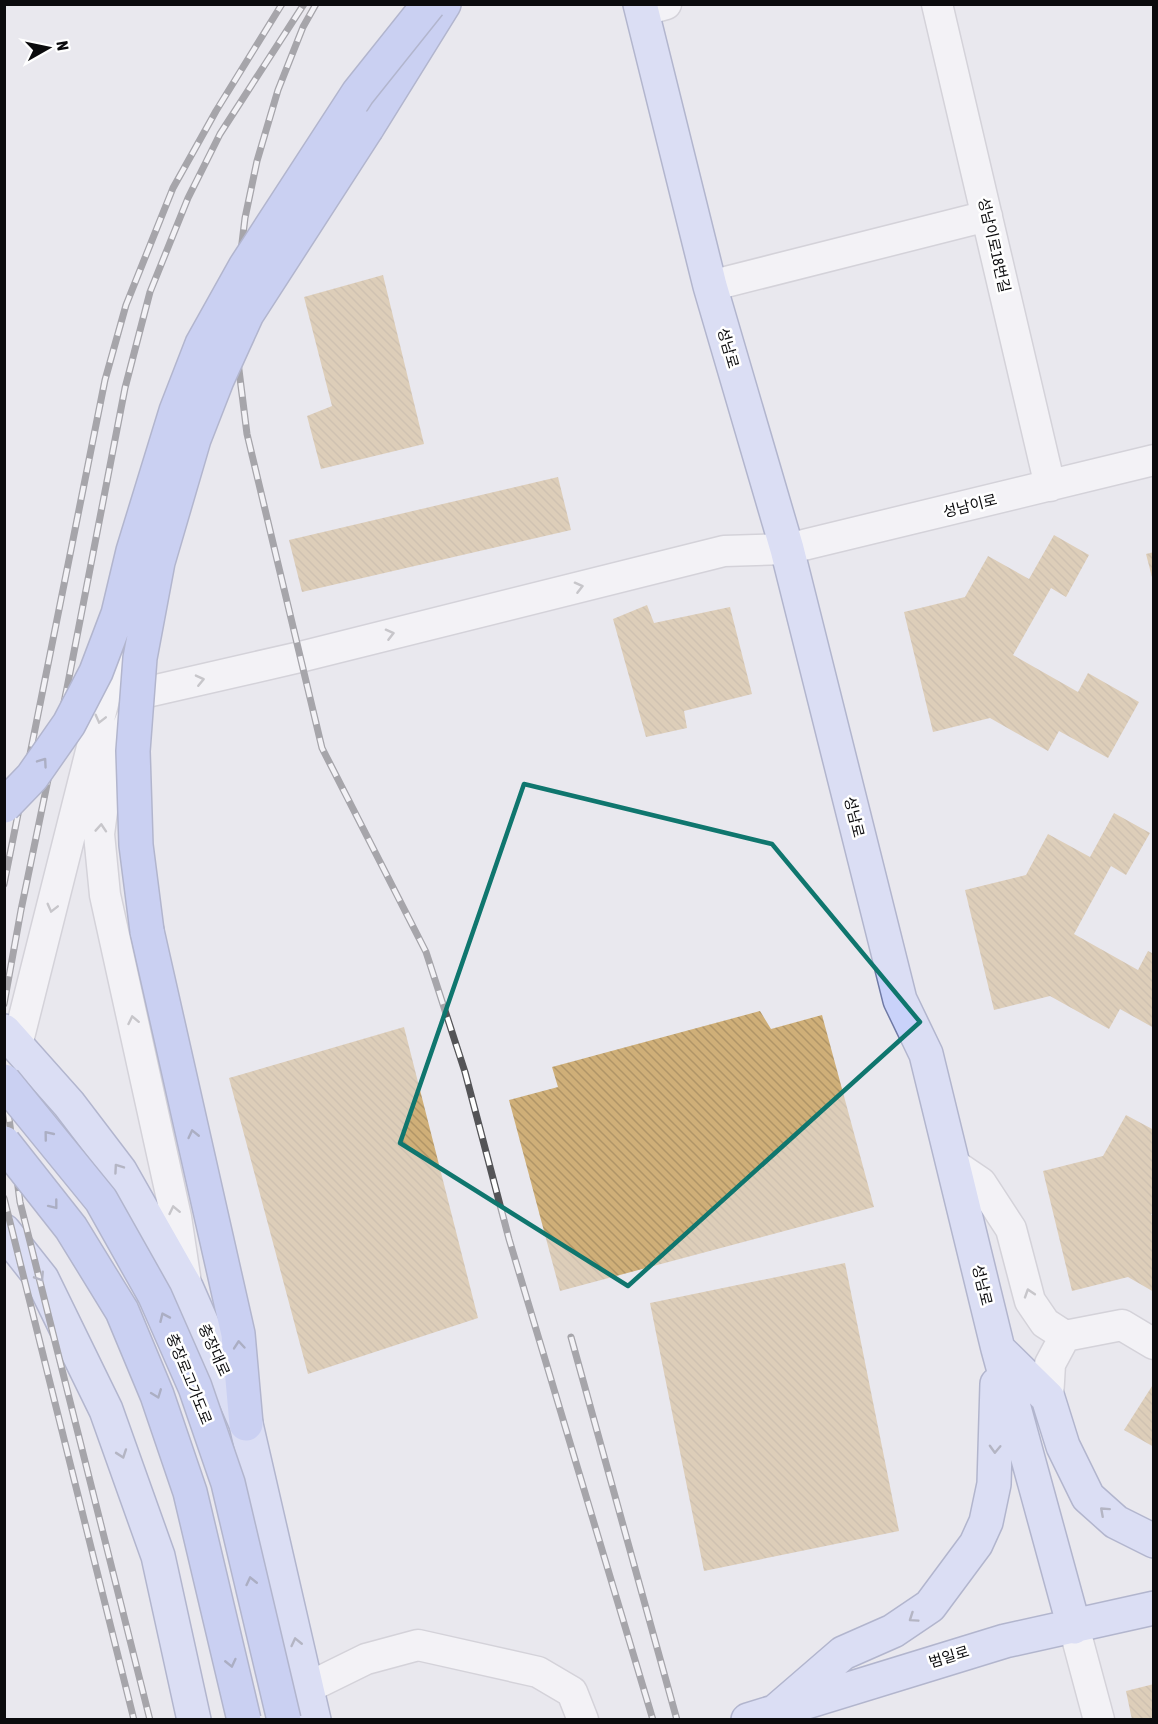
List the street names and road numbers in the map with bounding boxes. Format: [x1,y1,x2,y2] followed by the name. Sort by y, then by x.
[975,196,1014,294] street label: 성남이로18번길
[715,326,742,370] street label: 성남로
[941,491,999,520] street label: 성남이로
[841,795,868,839] street label: 성남로
[969,1263,996,1307] street label: 성남로
[195,1321,233,1378] street label: 충장대로
[163,1331,215,1427] street label: 충장로고가도로
[927,1642,971,1671] street label: 범일로

